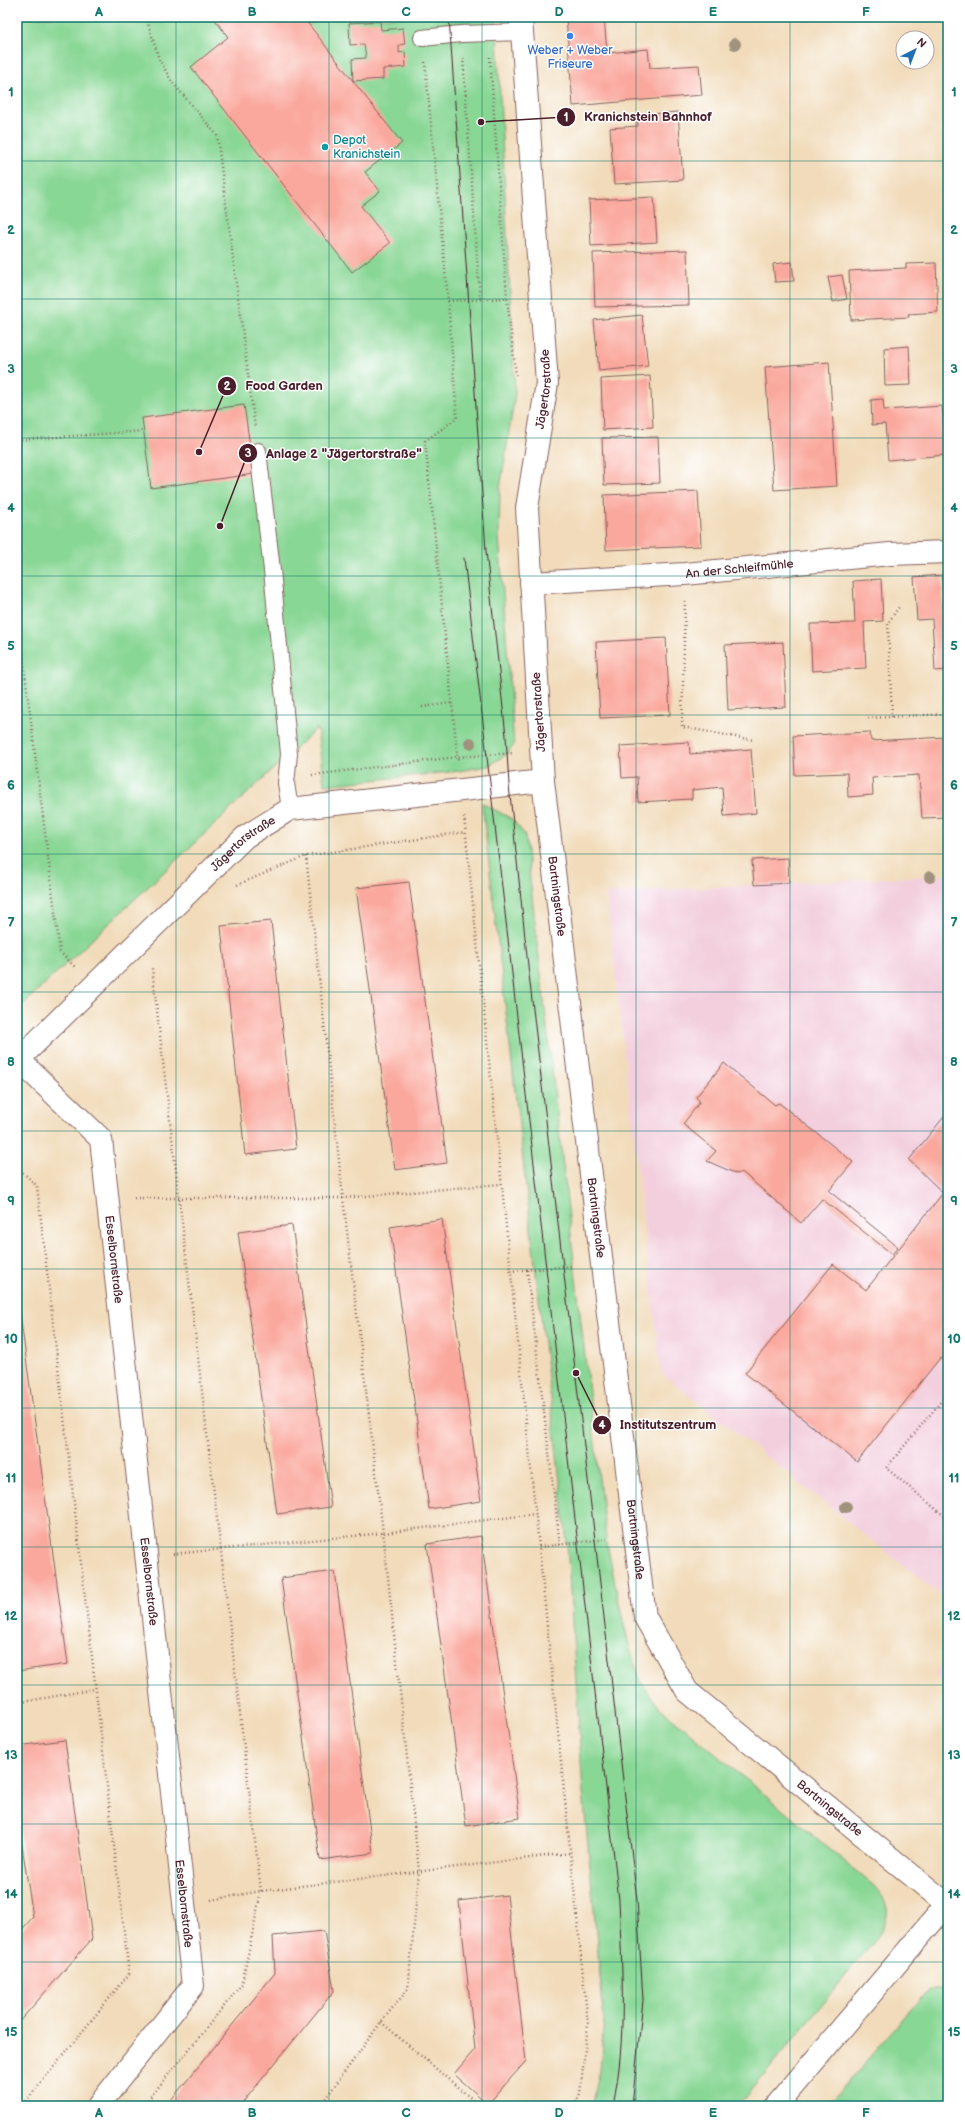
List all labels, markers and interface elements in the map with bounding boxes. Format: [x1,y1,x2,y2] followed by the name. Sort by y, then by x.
[94,4,103,20] text: A
[247,4,257,20] text: B
[401,4,411,20] text: C
[554,4,564,20] text: D
[709,4,718,20] text: E
[862,4,870,20] text: F
[895,30,935,70] north arrow
[565,31,575,41] marker: Weber + Weber Friseure
[914,35,929,51] text: N
[527,43,613,72] place label: Weber + Weber Friseure
[8,84,14,100] text: 1
[951,84,957,100] text: 1
[556,104,720,129] callout: Kranichstein Bahnhof
[584,109,713,125] text: Kranichstein Bahnhof
[563,110,569,125] text: 1
[333,133,400,162] place label: Depot Kranichstein
[320,142,330,152] marker: Depot Kranichstein
[7,222,15,238] text: 2
[950,222,958,238] text: 2
[532,349,555,430] street label: Jägertorstraße
[7,361,15,377] text: 3
[950,361,958,377] text: 3
[217,373,331,398] callout: Food Garden
[245,378,323,394] text: Food Garden
[223,379,231,394] text: 2
[238,441,430,466] callout: Anlage 2 "Jägertorstraße"
[244,446,252,461] text: 3
[265,446,422,462] text: Anlage 2 "Jägertorstraße"
[7,500,15,516] text: 4
[950,500,958,516] text: 4
[685,556,794,581] street label: An der Schleifmühle
[7,638,15,654] text: 5
[950,638,958,654] text: 5
[529,672,549,752] street label: Jägertorstraße
[7,777,15,793] text: 6
[950,777,958,793] text: 6
[207,812,278,874] street label: Jägertorstraße
[545,855,569,937] street label: Bartningstraße
[7,915,15,931] text: 7
[950,915,958,931] text: 7
[7,1054,15,1070] text: 8
[950,1054,958,1070] text: 8
[584,1177,609,1259] street label: Bartningstraße
[7,1193,15,1209] text: 9
[950,1193,958,1209] text: 9
[102,1215,126,1304] street label: Esselbornstraße
[4,1331,18,1347] text: 10
[947,1331,961,1347] text: 10
[592,1412,724,1437] callout: Institutszentrum
[620,1417,716,1433] text: Institutszentrum
[598,1418,606,1433] text: 4
[6,1470,16,1486] text: 11
[949,1470,959,1486] text: 11
[623,1498,648,1580] street label: Bartningstraße
[137,1537,161,1626] street label: Esselbornstraße
[4,1608,18,1624] text: 12
[947,1608,961,1624] text: 12
[4,1747,18,1763] text: 13
[947,1747,961,1763] text: 13
[794,1777,866,1840] street label: Bartningstraße
[172,1859,196,1949] street label: Esselbornstraße
[4,1886,18,1902] text: 14
[947,1886,961,1902] text: 14
[5,2024,18,2040] text: 15
[948,2024,961,2040] text: 15
[94,2105,103,2121] text: A
[247,2105,257,2121] text: B
[401,2105,411,2121] text: C
[554,2105,564,2121] text: D
[709,2105,718,2121] text: E
[862,2105,870,2121] text: F

